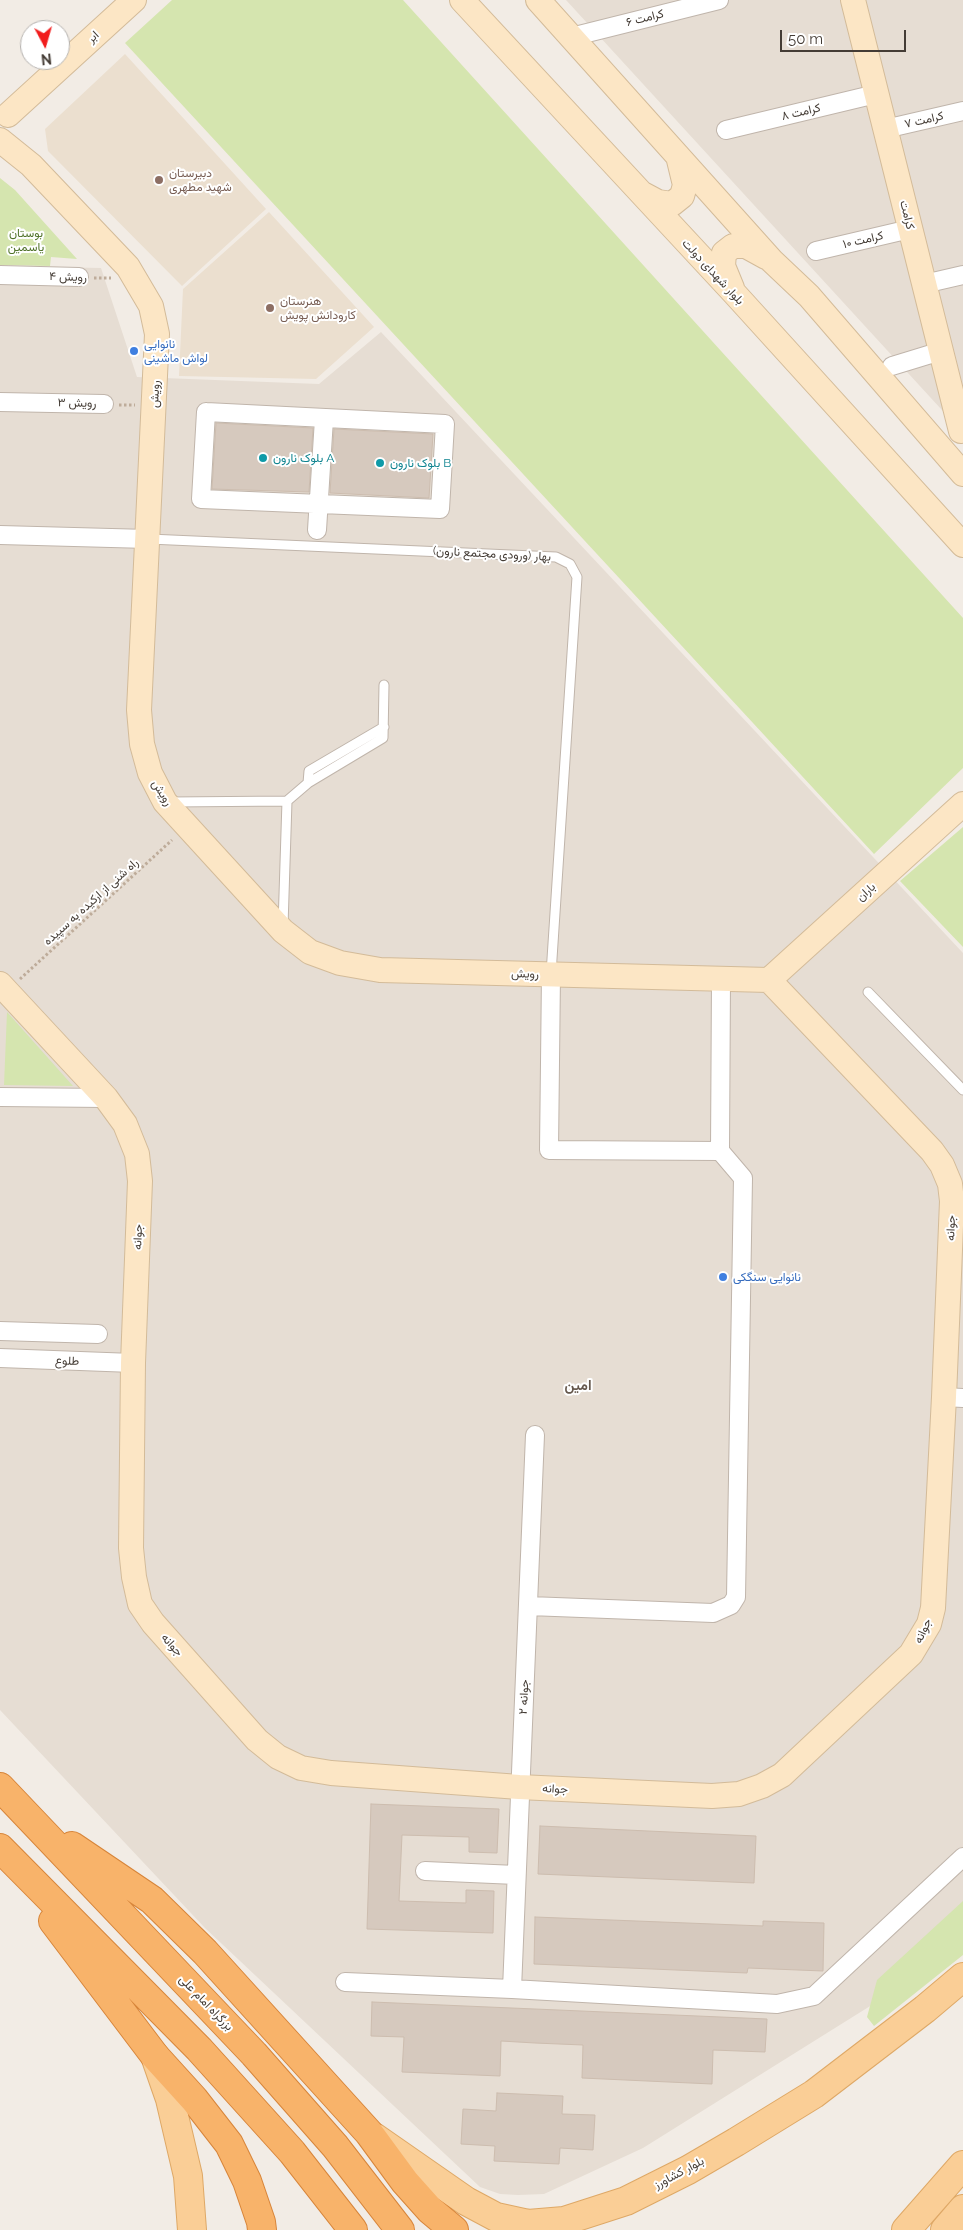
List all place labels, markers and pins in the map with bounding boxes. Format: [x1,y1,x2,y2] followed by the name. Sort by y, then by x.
[169,166,232,194] place label: دبیرستان شهید مطهری
[153,174,165,186] marker: دبیرستان شهید مطهری
[280,294,356,322] place label: هنرستان کارودانش پویش
[264,302,276,314] marker: هنرستان کارودانش پویش
[144,337,208,365] place label: نانوایی لواش ماشینی
[128,345,140,357] marker: نانوایی لواش ماشینی
[273,451,334,465] place label: بلوک نارون A
[257,452,269,464] marker: بلوک نارون A
[390,456,451,470] place label: بلوک نارون B
[374,457,386,469] marker: بلوک نارون B
[733,1270,801,1284] place label: نانوایی سنگکی
[717,1271,729,1283] marker: نانوایی سنگکی

